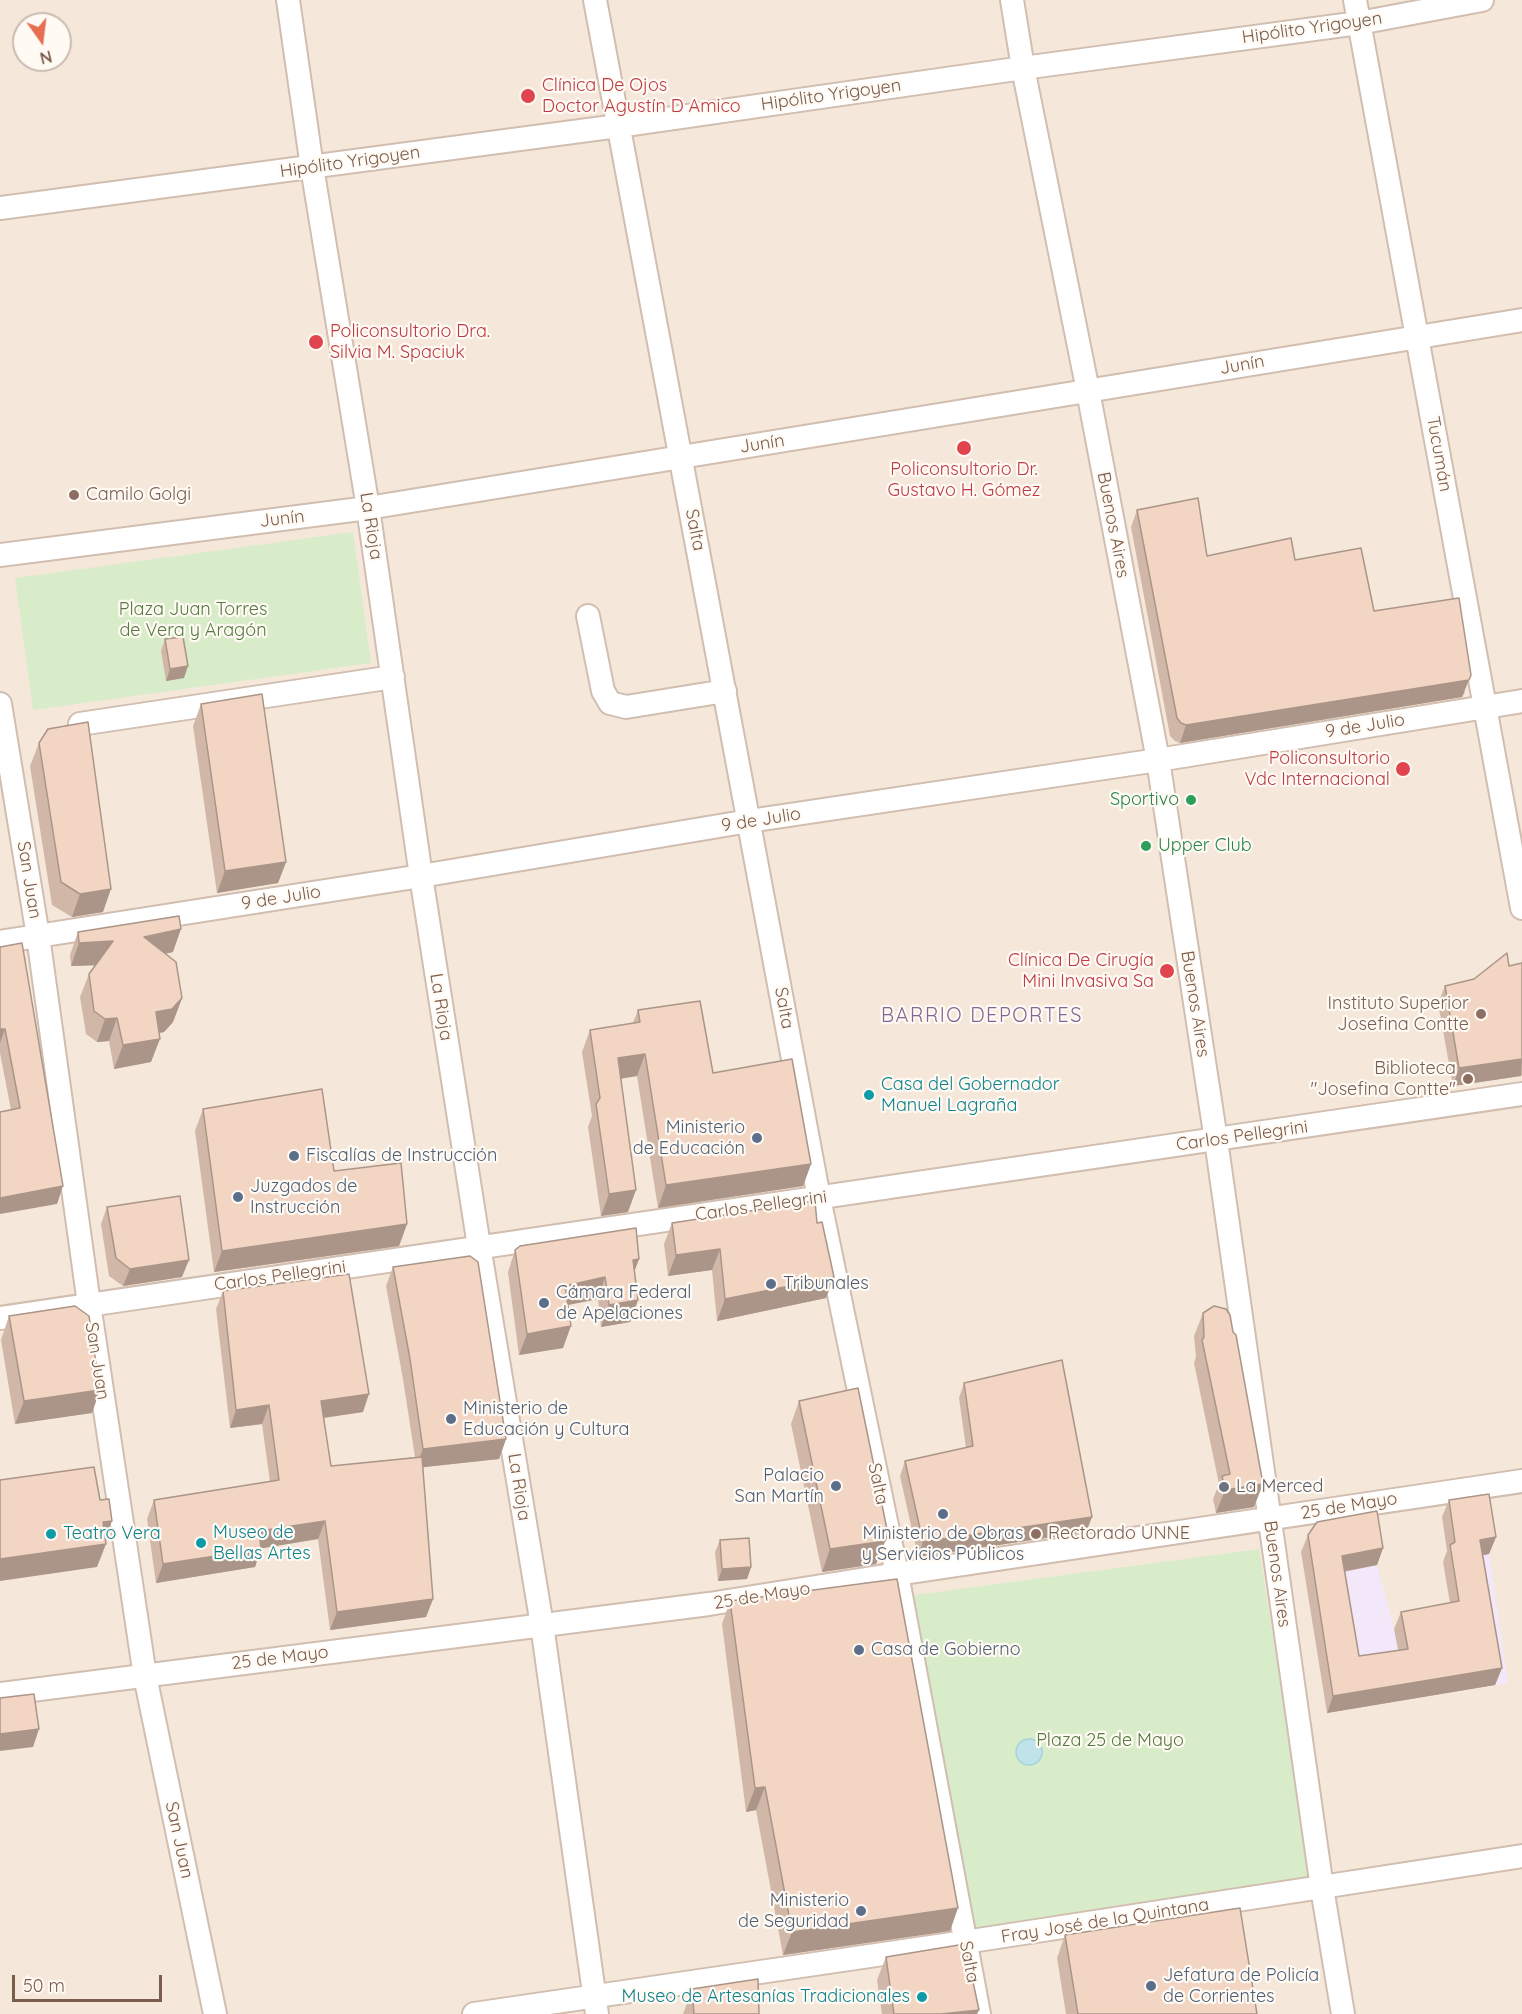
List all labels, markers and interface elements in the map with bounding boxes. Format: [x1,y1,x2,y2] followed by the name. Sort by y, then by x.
[1241,7,1383,49] street label: Hipólito Yrigoyen
[12,12,72,72] north arrow
[38,46,54,69] text: N
[760,74,902,116] street label: Hipólito Yrigoyen
[542,75,741,118] place label: Clínica De Ojos Doctor Agustín D Amico
[519,87,537,105] marker: Clínica De Ojos Doctor Agustín D Amico
[279,141,421,183] street label: Hipólito Yrigoyen
[330,321,490,364] place label: Policonsultorio Dra. Silvia M. Spaciuk
[307,333,325,351] marker: Policonsultorio Dra. Silvia M. Spaciuk
[1218,350,1266,380] street label: Junín
[1422,415,1456,493] street label: Tucumán
[738,430,786,458] street label: Junín
[955,439,973,457] marker: Policonsultorio Dr. Gustavo H. Gómez
[888,459,1040,502] place label: Policonsultorio Dr. Gustavo H. Gómez
[1092,470,1134,580] street label: Buenos Aires
[86,484,191,506] place label: Camilo Golgi
[67,488,81,502] marker: Camilo Golgi
[355,491,387,561] street label: La Rioja
[258,506,306,532] street label: Junín
[680,507,710,553] street label: Salta
[119,599,267,642] park label: Plaza Juan Torres de Vera y Aragón
[1324,709,1406,743] street label: 9 de Julio
[1244,748,1390,790] place label: Policonsultorio Vdc Internacional
[1394,760,1412,778] marker: Policonsultorio Vdc Internacional
[1110,789,1179,811] place label: Sportivo
[1184,793,1198,807] marker: Sportivo
[720,803,802,837] street label: 9 de Julio
[1158,835,1252,857] place label: Upper Club
[1139,839,1153,853] marker: Upper Club
[12,840,46,920] street label: San Juan
[240,881,322,915] street label: 9 de Julio
[1176,949,1214,1059] street label: Buenos Aires
[1008,950,1154,992] place label: Clínica De Cirugía Mini Invasiva Sa
[1158,962,1176,980] marker: Clínica De Cirugía Mini Invasiva Sa
[425,972,457,1042] street label: La Rioja
[770,985,798,1031] street label: Salta
[1328,993,1469,1036] place label: Instituto Superior Josefina Contte
[881,1004,1083,1028] district label: BARRIO DEPORTES
[1474,1007,1488,1021] marker: Instituto Superior Josefina Contte
[1311,1058,1456,1100] place label: Biblioteca "Josefina Contte"
[1461,1072,1475,1086] marker: Biblioteca "Josefina Contte"
[881,1074,1060,1116] place label: Casa del Gobernador Manuel Lagraña
[862,1088,876,1102] marker: Casa del Gobernador Manuel Lagraña
[1175,1116,1309,1156] street label: Carlos Pellegrini
[633,1117,745,1160] place label: Ministerio de Educación
[750,1131,764,1145] marker: Ministerio de Educación
[306,1145,497,1167] place label: Fiscalías de Instrucción
[287,1149,301,1163] marker: Fiscalías de Instrucción
[250,1176,357,1218] place label: Juzgados de Instrucción
[694,1186,828,1226] street label: Carlos Pellegrini
[231,1190,245,1204] marker: Juzgados de Instrucción
[213,1256,347,1296] street label: Carlos Pellegrini
[783,1273,869,1295] place label: Tribunales
[764,1277,778,1291] marker: Tribunales
[556,1282,691,1324] place label: Cámara Federal de Apelaciones
[537,1296,551,1310] marker: Cámara Federal de Apelaciones
[80,1321,114,1401] street label: San Juan
[463,1398,629,1440] place label: Ministerio de Educación y Cultura
[444,1412,458,1426] marker: Ministerio de Educación y Cultura
[503,1452,535,1522] street label: La Rioja
[863,1461,893,1507] street label: Salta
[735,1465,824,1508] place label: Palacio San Martín
[1236,1476,1323,1498] place label: La Merced
[829,1479,843,1493] marker: Palacio San Martín
[1217,1480,1231,1494] marker: La Merced
[1299,1488,1399,1524] street label: 25 de Mayo
[936,1507,950,1521] marker: Ministerio de Obras y Servicios Públicos
[1259,1519,1295,1629] street label: Buenos Aires
[213,1522,311,1564] place label: Museo de Bellas Artes
[63,1523,161,1545] place label: Teatro Vera
[862,1523,1024,1565] place label: Ministerio de Obras y Servicios Públicos
[1048,1523,1190,1545] place label: Rectorado UNNE
[44,1527,58,1541] marker: Teatro Vera
[1029,1527,1043,1541] marker: Rectorado UNNE
[194,1536,208,1550] marker: Museo de Bellas Artes
[712,1578,812,1614] street label: 25 de Mayo
[871,1639,1021,1661] place label: Casa de Gobierno
[230,1641,330,1675] street label: 25 de Mayo
[852,1643,866,1657] marker: Casa de Gobierno
[1036,1730,1184,1752] park label: Plaza 25 de Mayo
[160,1800,198,1880] street label: San Juan
[738,1890,849,1932] place label: Ministerio de Seguridad
[1000,1894,1210,1948] street label: Fray José de la Quintana
[854,1904,868,1918] marker: Ministerio de Seguridad
[954,1939,984,1985] street label: Salta
[15,1963,165,2001] scale bar
[1163,1965,1319,2008] place label: Jefatura de Policía de Corrientes
[23,1974,65,1997] text: 50 m
[1144,1979,1158,1993] marker: Jefatura de Policía de Corrientes
[622,1986,910,2008] place label: Museo de Artesanías Tradicionales
[915,1990,929,2004] marker: Museo de Artesanías Tradicionales

